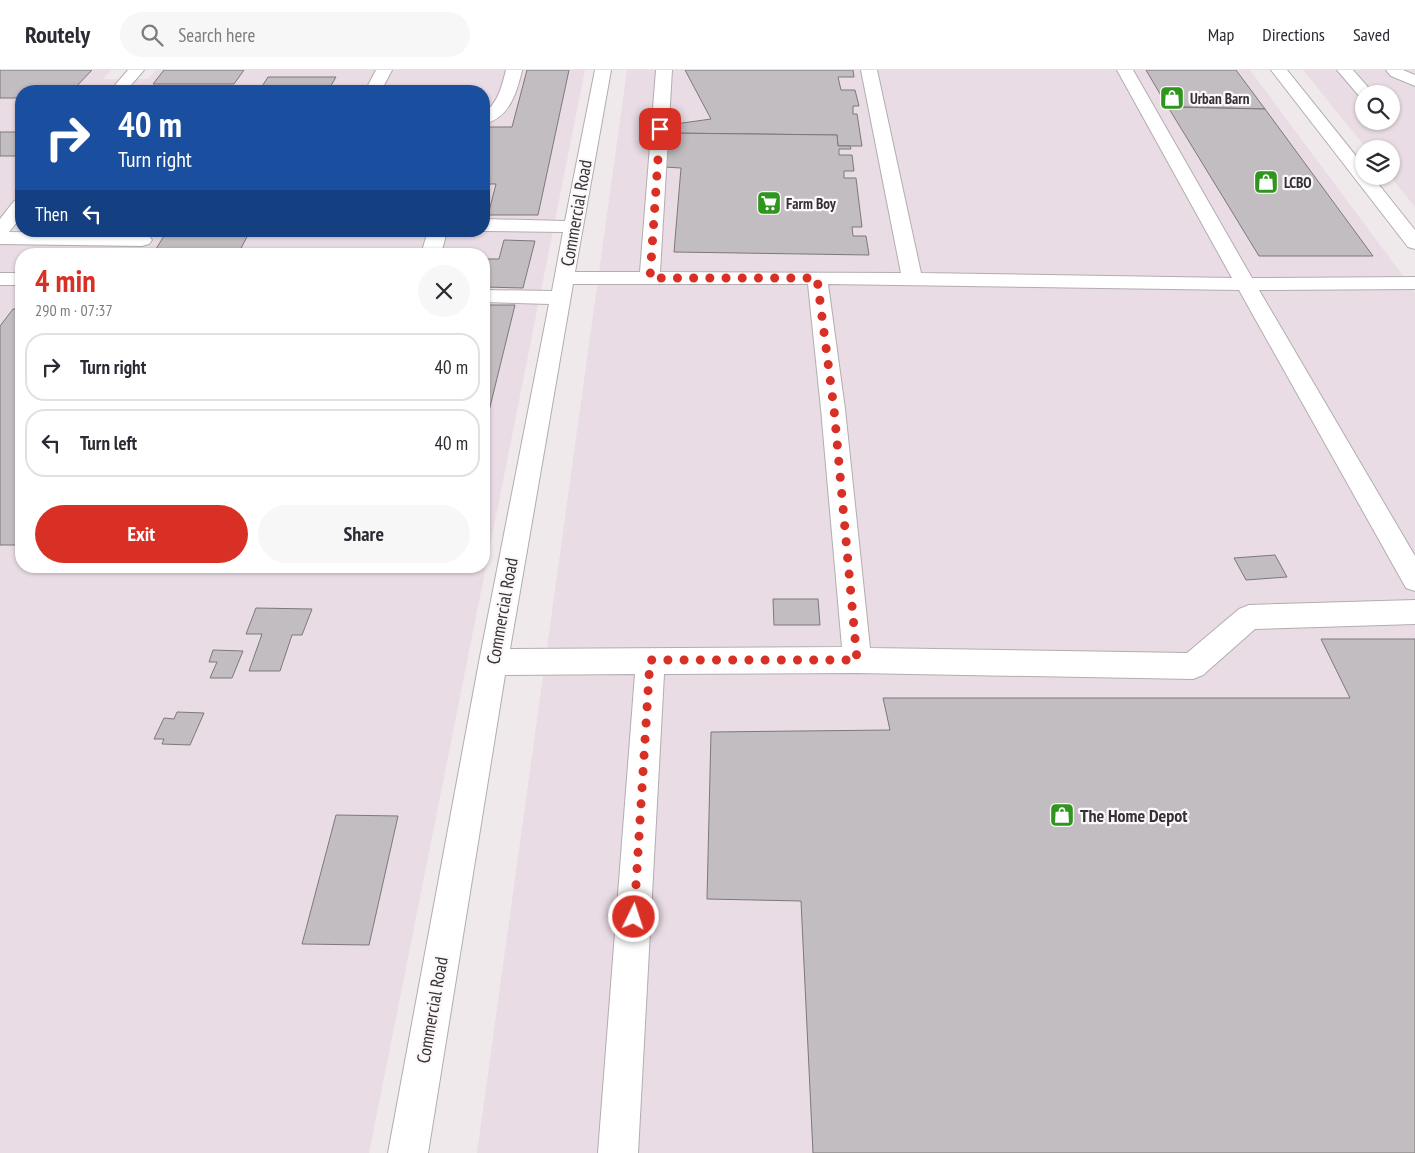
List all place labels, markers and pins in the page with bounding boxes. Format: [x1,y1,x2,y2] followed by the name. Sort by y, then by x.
[1159,85,1185,111] shop icon: Urban Barn
[1190,89,1250,108] place label: Urban Barn
[639,108,681,150] pin
[1253,169,1279,195] shop icon: LCBO
[1284,173,1312,192] place label: LCBO
[756,190,782,216] supermarket icon: Farm Boy
[786,194,837,213] place label: Farm Boy
[1049,802,1075,828] shop icon: The Home Depot
[1080,804,1188,827] place label: The Home Depot

